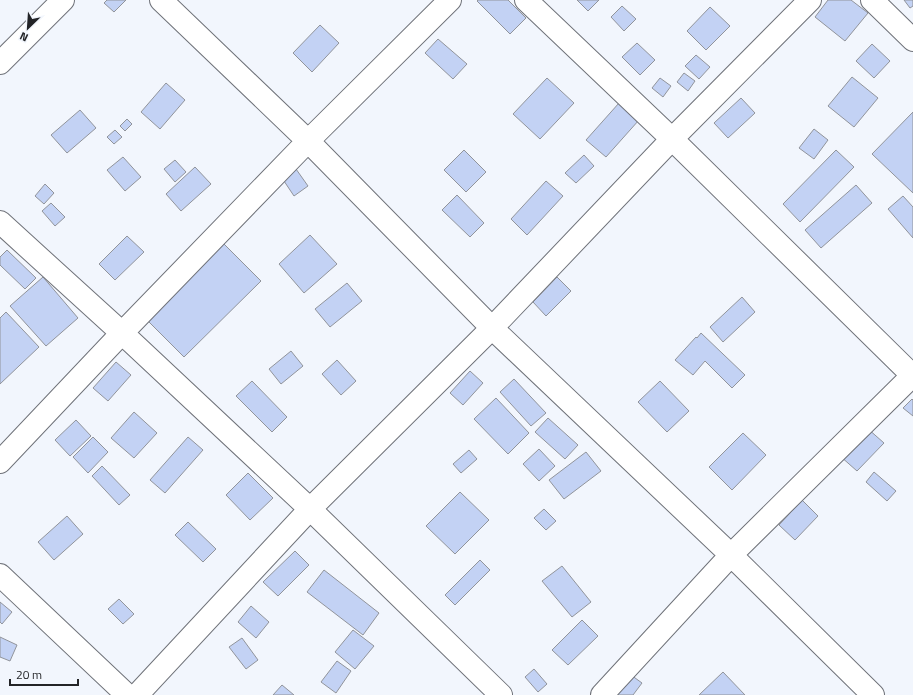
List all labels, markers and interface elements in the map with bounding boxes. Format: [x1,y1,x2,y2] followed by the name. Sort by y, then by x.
[8,8,48,48] north arrow
[17,28,31,46] text: N
[10,661,78,687] scale bar
[16,665,42,684] text: 20 m

